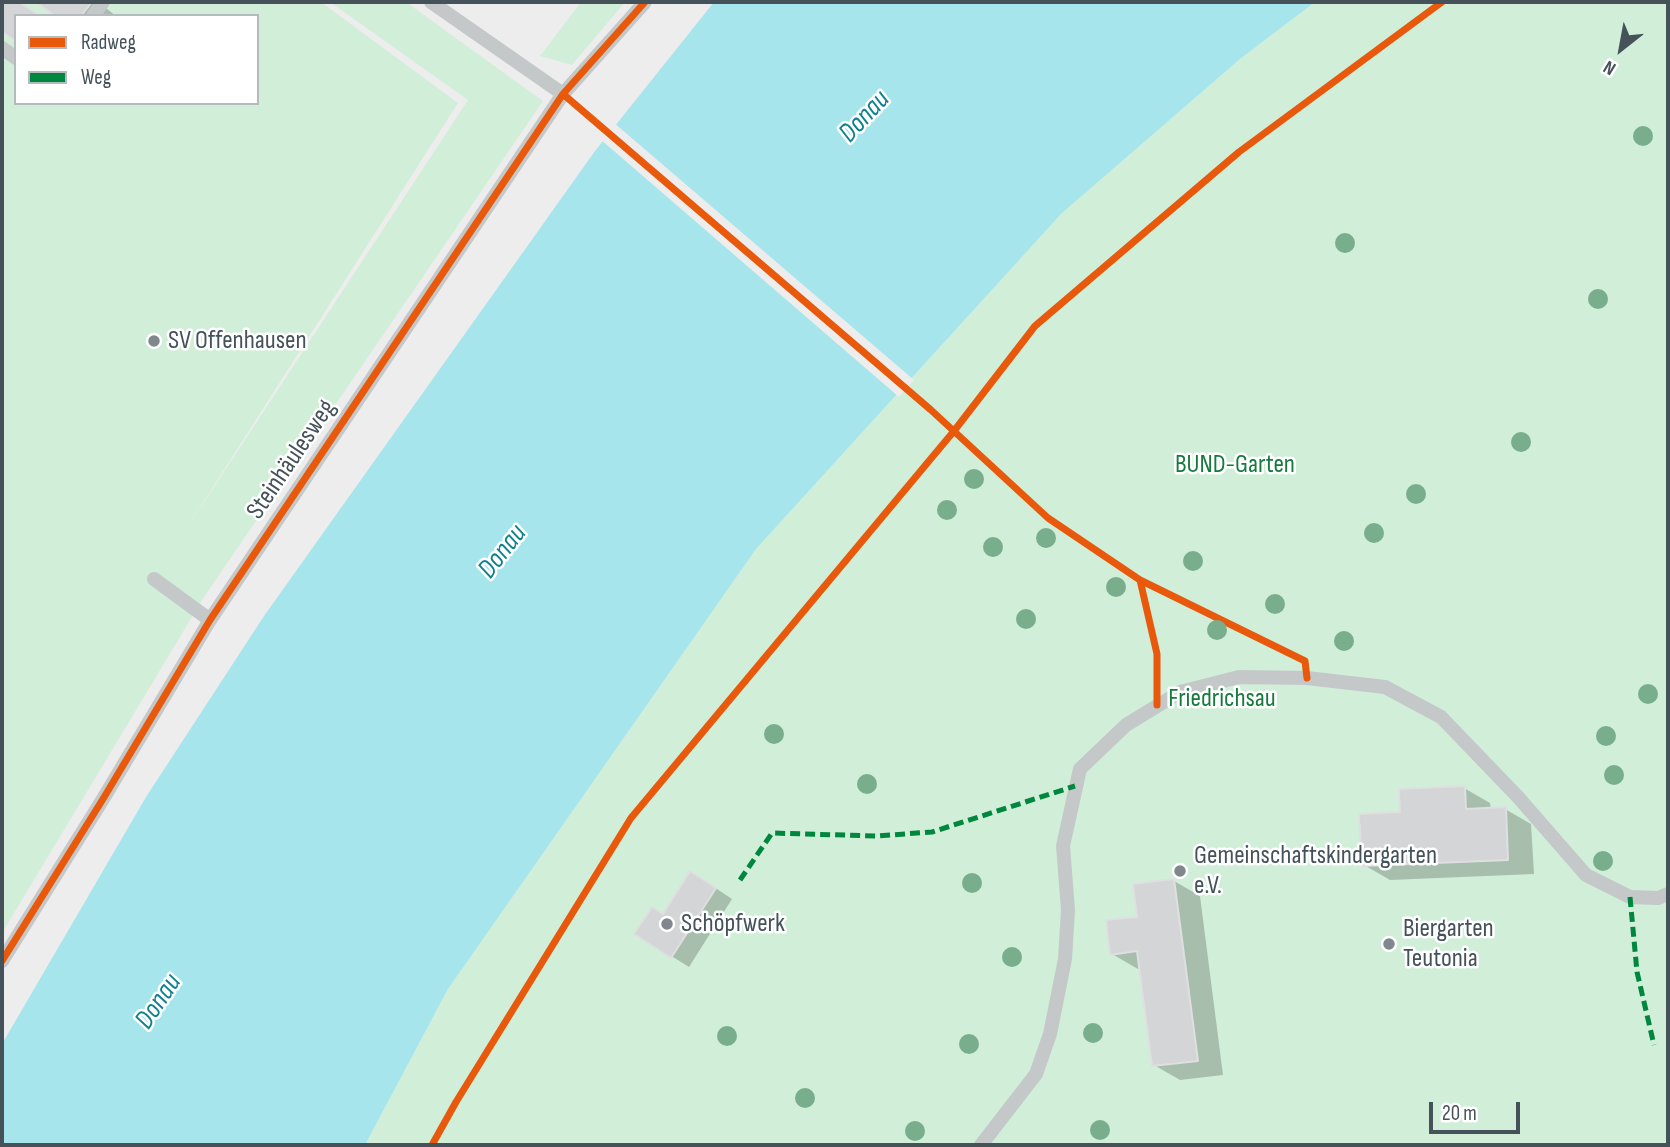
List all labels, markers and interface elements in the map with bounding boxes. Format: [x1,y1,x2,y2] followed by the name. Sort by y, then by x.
[14,14,259,105] legend
[1586,14,1656,84] north arrow
[81,30,136,55] text: Radweg
[1600,55,1620,80] text: N
[81,65,111,90] text: Weg
[832,84,898,150] water label: Donau
[168,325,307,357] place label: SV Offenhausen
[146,333,162,349] marker: SV Offenhausen
[241,394,343,526] street label: Steinhäulesweg
[1175,449,1295,481] park label: BUND-Garten
[471,518,535,586] water label: Donau
[1168,683,1276,715] park label: Friedrichsau
[1194,840,1437,902] place label: Gemeinschaftskindergarten e.V.
[1172,863,1188,879] marker: Gemeinschaftskindergarten e.V.
[681,908,785,940] place label: Schöpfwerk
[1403,913,1494,974] place label: Biergarten Teutonia
[659,916,675,932] marker: Schöpfwerk
[1381,936,1397,952] marker: Biergarten Teutonia
[128,968,190,1036] water label: Donau
[1432,1088,1523,1132] scale bar
[1442,1101,1477,1126] text: 20 m

